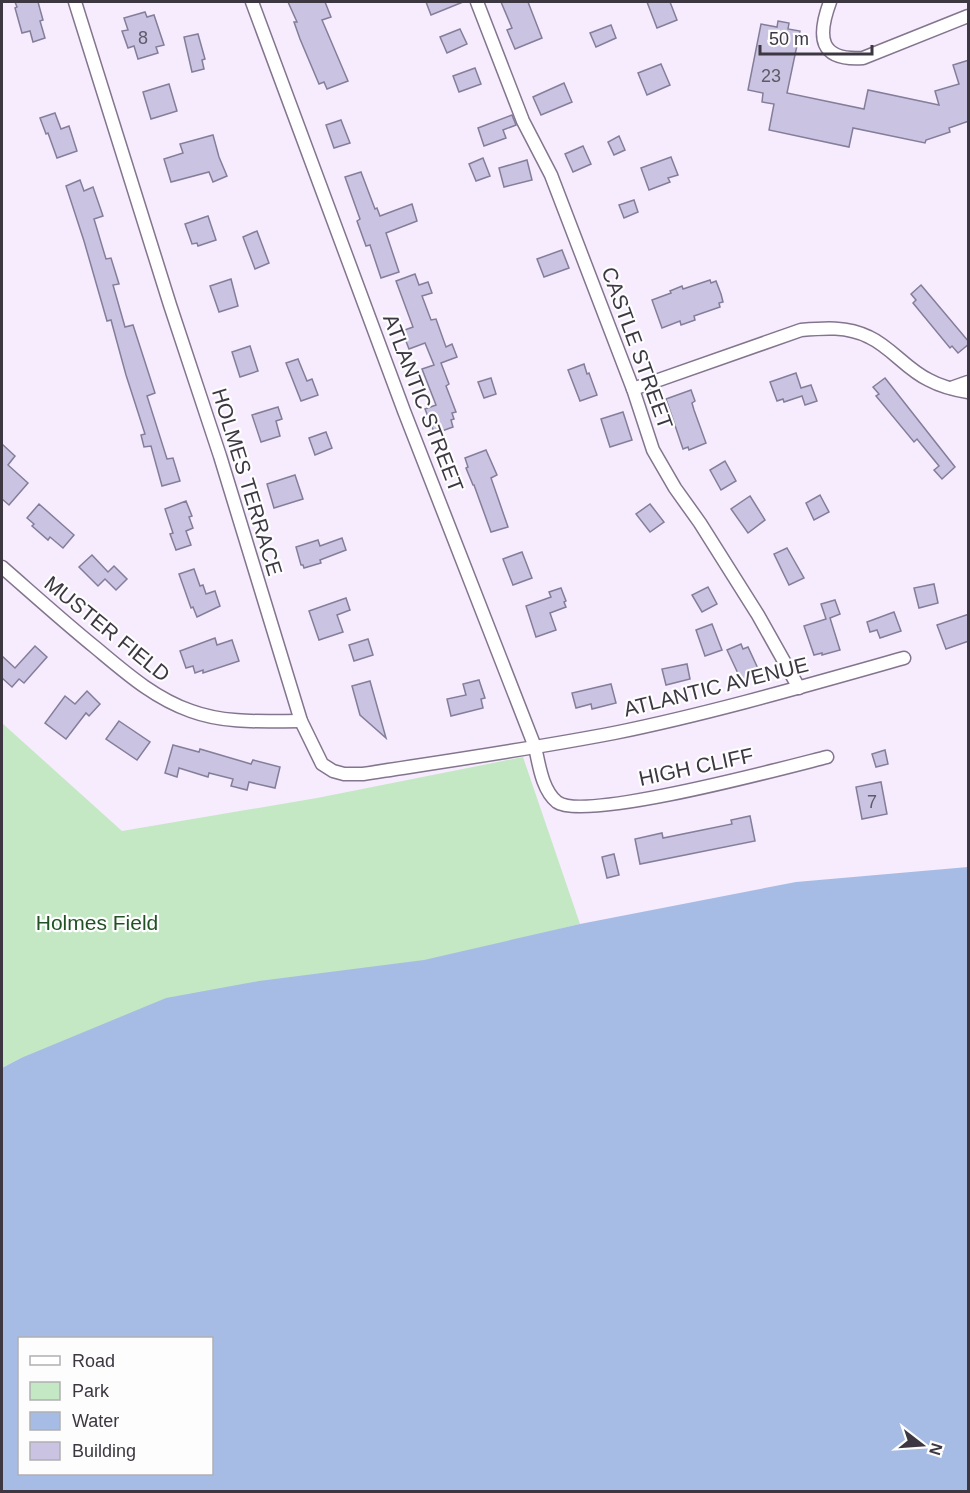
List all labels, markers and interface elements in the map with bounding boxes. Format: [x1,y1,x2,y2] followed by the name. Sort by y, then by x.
[760,18,872,56] scale bar
[138,28,148,48] house number: 8
[769,29,809,49] text: 50 m
[761,66,781,86] house number: 23
[598,264,677,432] street label: CASTLE STREET
[379,311,468,495] street label: ATLANTIC STREET
[208,385,287,578] street label: HOLMES TERRACE
[40,571,174,686] street label: MUSTER FIELD
[621,652,811,721] street label: ATLANTIC AVENUE
[636,743,755,790] street label: HIGH CLIFF
[867,792,877,812] house number: 7
[36,911,158,934] park label: Holmes Field
[18,1337,213,1475] legend
[72,1351,115,1371] text: Road
[72,1381,110,1401] text: Park
[72,1411,119,1431] text: Water
[892,1415,952,1475] north arrow
[72,1441,136,1461] text: Building
[926,1441,946,1457] text: N

